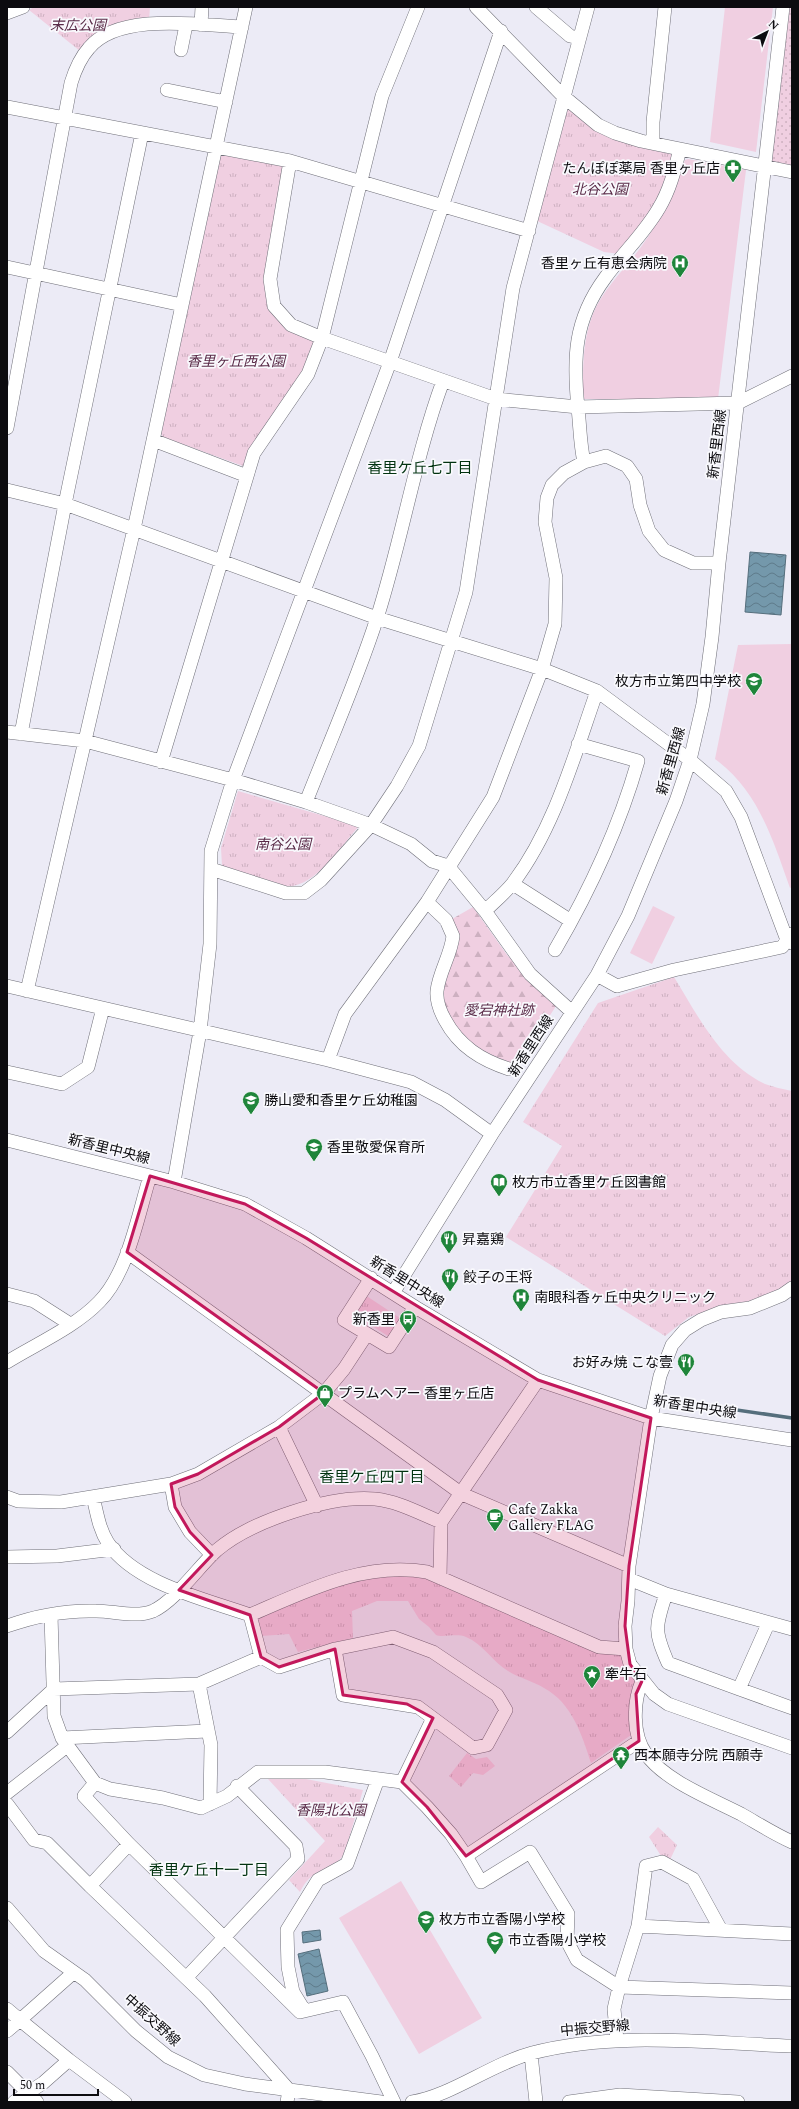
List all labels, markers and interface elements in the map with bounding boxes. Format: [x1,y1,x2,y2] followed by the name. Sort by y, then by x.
[747,12,787,52] north arrow
[50,15,108,36] park label: 末広公園
[764,16,782,34] text: N
[563,158,720,179] place label: たんぽぽ薬局 香里ヶ丘店
[723,158,743,183] pharmacy icon: たんぽぽ薬局 香里ヶ丘店
[572,179,630,200] park label: 北谷公園
[541,253,667,274] place label: 香里ヶ丘有恵会病院
[670,253,690,278] hospital icon: 香里ヶ丘有恵会病院
[187,351,287,372] park label: 香里ヶ丘西公園
[702,408,732,480] street label: 新香里西線
[367,457,473,480] district label: 香里ケ丘七丁目
[615,671,741,692] place label: 枚方市立第四中学校
[744,671,764,696] school or university icon: 枚方市立第四中学校
[651,724,691,798] street label: 新香里西線
[255,834,313,855] park label: 南谷公園
[464,1000,536,1021] park label: 愛宕神社跡
[503,1011,559,1081] street label: 新香里西線
[241,1090,261,1115] school or university icon: 勝山愛和香里ケ丘幼稚園
[264,1090,418,1111] place label: 勝山愛和香里ケ丘幼稚園
[66,1129,152,1169] street label: 新香里中央線
[304,1137,324,1162] school or university icon: 香里敬愛保育所
[327,1137,425,1158] place label: 香里敬愛保育所
[489,1172,509,1197] library icon: 枚方市立香里ケ丘図書館
[512,1172,666,1193] place label: 枚方市立香里ケ丘図書館
[439,1229,459,1254] restaurant icon: 昇嘉鶏
[462,1229,504,1250] place label: 昇嘉鶏
[366,1251,448,1313] street label: 新香里中央線
[440,1267,460,1292] restaurant icon: 餃子の王将
[463,1267,533,1288] place label: 餃子の王将
[511,1287,531,1312] hospital icon: 南眼科香ヶ丘中央クリニック
[534,1287,716,1308] place label: 南眼科香ヶ丘中央クリニック
[353,1309,395,1330] place label: 新香里
[398,1309,418,1334] bus stop icon: 新香里
[572,1352,673,1373] place label: お好み焼 こな壹
[676,1352,696,1377] restaurant icon: お好み焼 こな壹
[315,1383,335,1408] shop icon: プラムヘアー 香里ヶ丘店
[338,1383,494,1404] place label: プラムヘアー 香里ヶ丘店
[652,1390,738,1424] street label: 新香里中央線
[319,1466,425,1489] district label: 香里ケ丘四丁目
[508,1499,595,1536] place label: Cafe Zakka Gallery FLAG
[485,1507,505,1532] cafe icon: Cafe Zakka Gallery FLAG
[582,1664,602,1689] place icon: 牽牛石
[605,1664,647,1685] place label: 牽牛石
[611,1745,631,1770] temple icon: 西本願寺分院 西願寺
[634,1745,764,1766] place label: 西本願寺分院 西願寺
[296,1800,368,1821] park label: 香陽北公園
[149,1859,269,1882] district label: 香里ケ丘十一丁目
[416,1909,436,1934] school or university icon: 枚方市立香陽小学校
[439,1909,565,1930] place label: 枚方市立香陽小学校
[485,1930,505,1955] school or university icon: 市立香陽小学校
[508,1930,606,1951] place label: 市立香陽小学校
[119,1989,185,2051] street label: 中振交野線
[559,2014,631,2042] street label: 中振交野線
[14,2071,98,2097] scale bar
[20,2076,45,2095] text: 50 m

